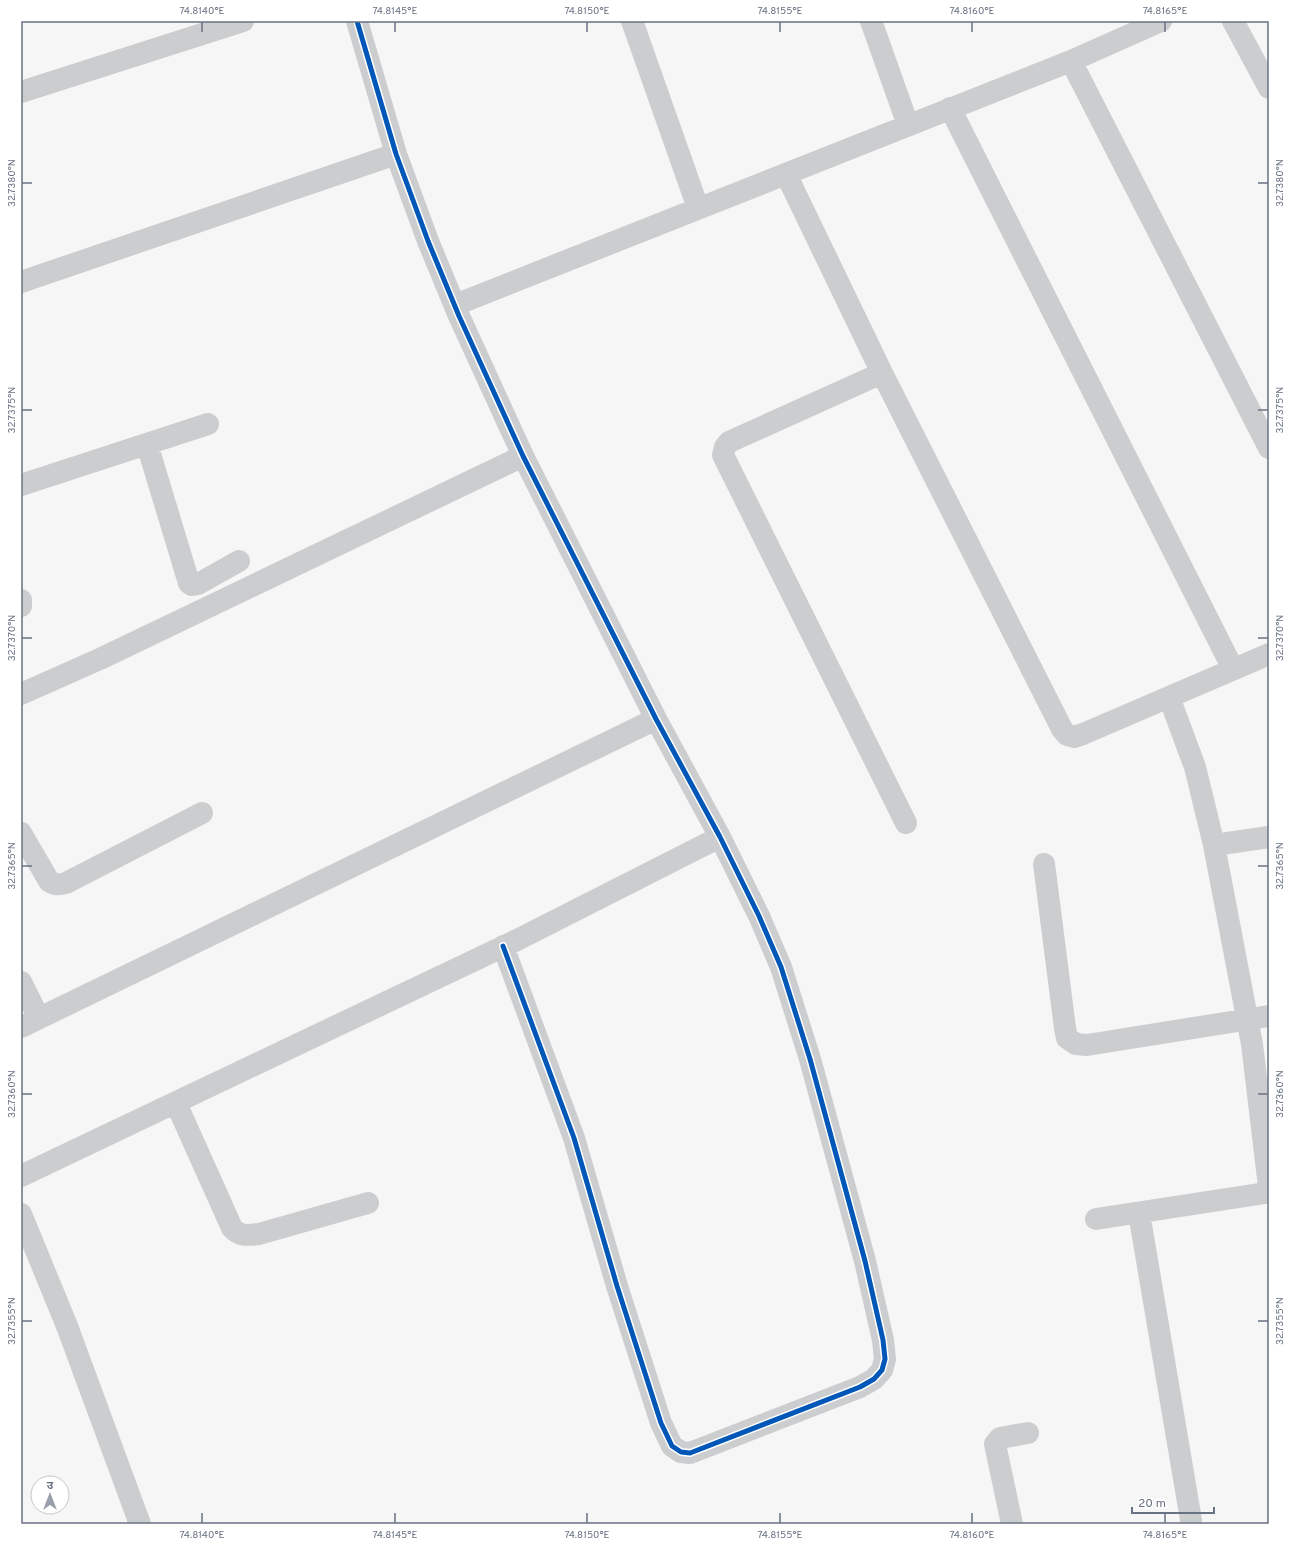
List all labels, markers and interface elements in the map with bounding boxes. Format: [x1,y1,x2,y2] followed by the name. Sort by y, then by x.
[180,5,225,18] text: 74.8140°E
[373,5,417,18] text: 74.8145°E
[564,5,610,18] text: 74.8150°E
[758,5,802,18] text: 74.8155°E
[950,5,994,18] text: 74.8160°E
[1143,5,1187,18] text: 74.8165°E
[6,159,19,207] text: 32.7380°N
[1274,159,1287,207] text: 32.7380°N
[6,387,19,433] text: 32.7375°N
[1274,387,1287,433] text: 32.7375°N
[6,615,19,661] text: 32.7370°N
[1274,615,1287,661] text: 32.7370°N
[6,842,19,890] text: 32.7365°N
[1274,842,1287,890] text: 32.7365°N
[6,1070,19,1118] text: 32.7360°N
[1274,1070,1287,1118] text: 32.7360°N
[6,1297,19,1345] text: 32.7355°N
[1274,1297,1287,1345] text: 32.7355°N
[30,1475,70,1515] north arrow
[47,1479,54,1493] text: उ
[1132,1489,1214,1515] scale bar
[1138,1496,1166,1512] text: 20 m
[180,1529,225,1542] text: 74.8140°E
[373,1529,417,1542] text: 74.8145°E
[564,1529,610,1542] text: 74.8150°E
[758,1529,802,1542] text: 74.8155°E
[950,1529,994,1542] text: 74.8160°E
[1143,1529,1187,1542] text: 74.8165°E

